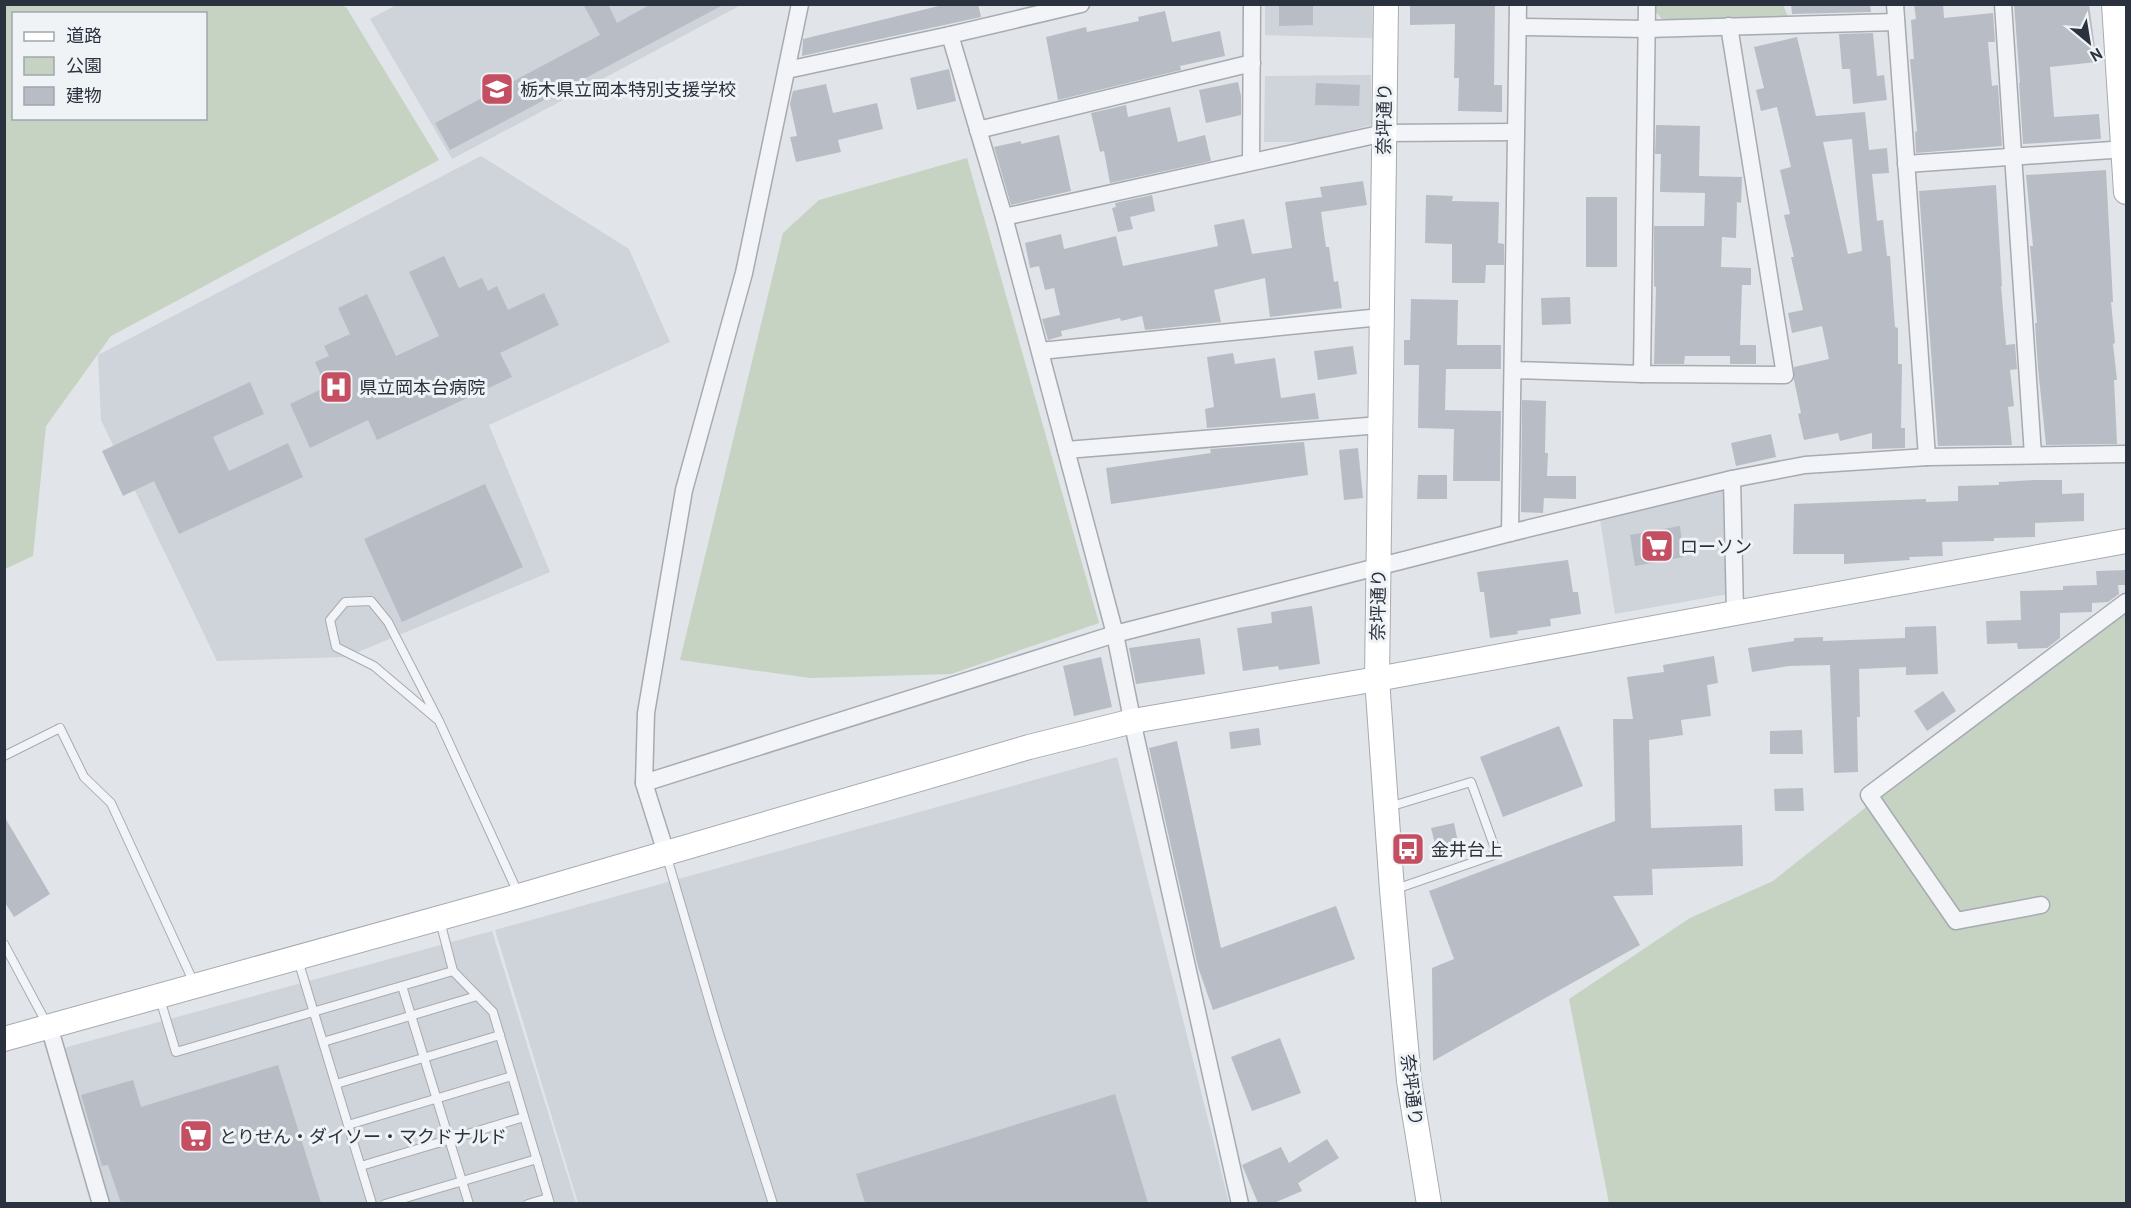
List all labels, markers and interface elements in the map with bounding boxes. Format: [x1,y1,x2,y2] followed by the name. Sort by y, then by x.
[12,12,207,120] legend
[2059,12,2119,72] north arrow
[66,24,102,47] text: 道路
[2087,44,2106,66] text: N
[66,54,102,77] text: 公園
[479,71,515,107] school or university icon: 栃木県立岡本特別支援学校
[520,78,736,101] place label: 栃木県立岡本特別支援学校
[1372,83,1396,155] street label: 奈坪通り
[66,84,102,107] text: 建物
[318,369,354,405] hospital icon: 県立岡本台病院
[359,376,485,399] place label: 県立岡本台病院
[1639,528,1675,564] supermarket icon: ローソン
[1680,535,1752,558] place label: ローソン
[1366,569,1390,641] street label: 奈坪通り
[1390,831,1426,867] bus stop icon: 金井台上
[1431,838,1503,861] place label: 金井台上
[1396,1053,1428,1127] street label: 奈坪通り
[178,1118,214,1154] supermarket icon: とりせん・ダイソー・マクドナルド
[219,1125,507,1148] place label: とりせん・ダイソー・マクドナルド

